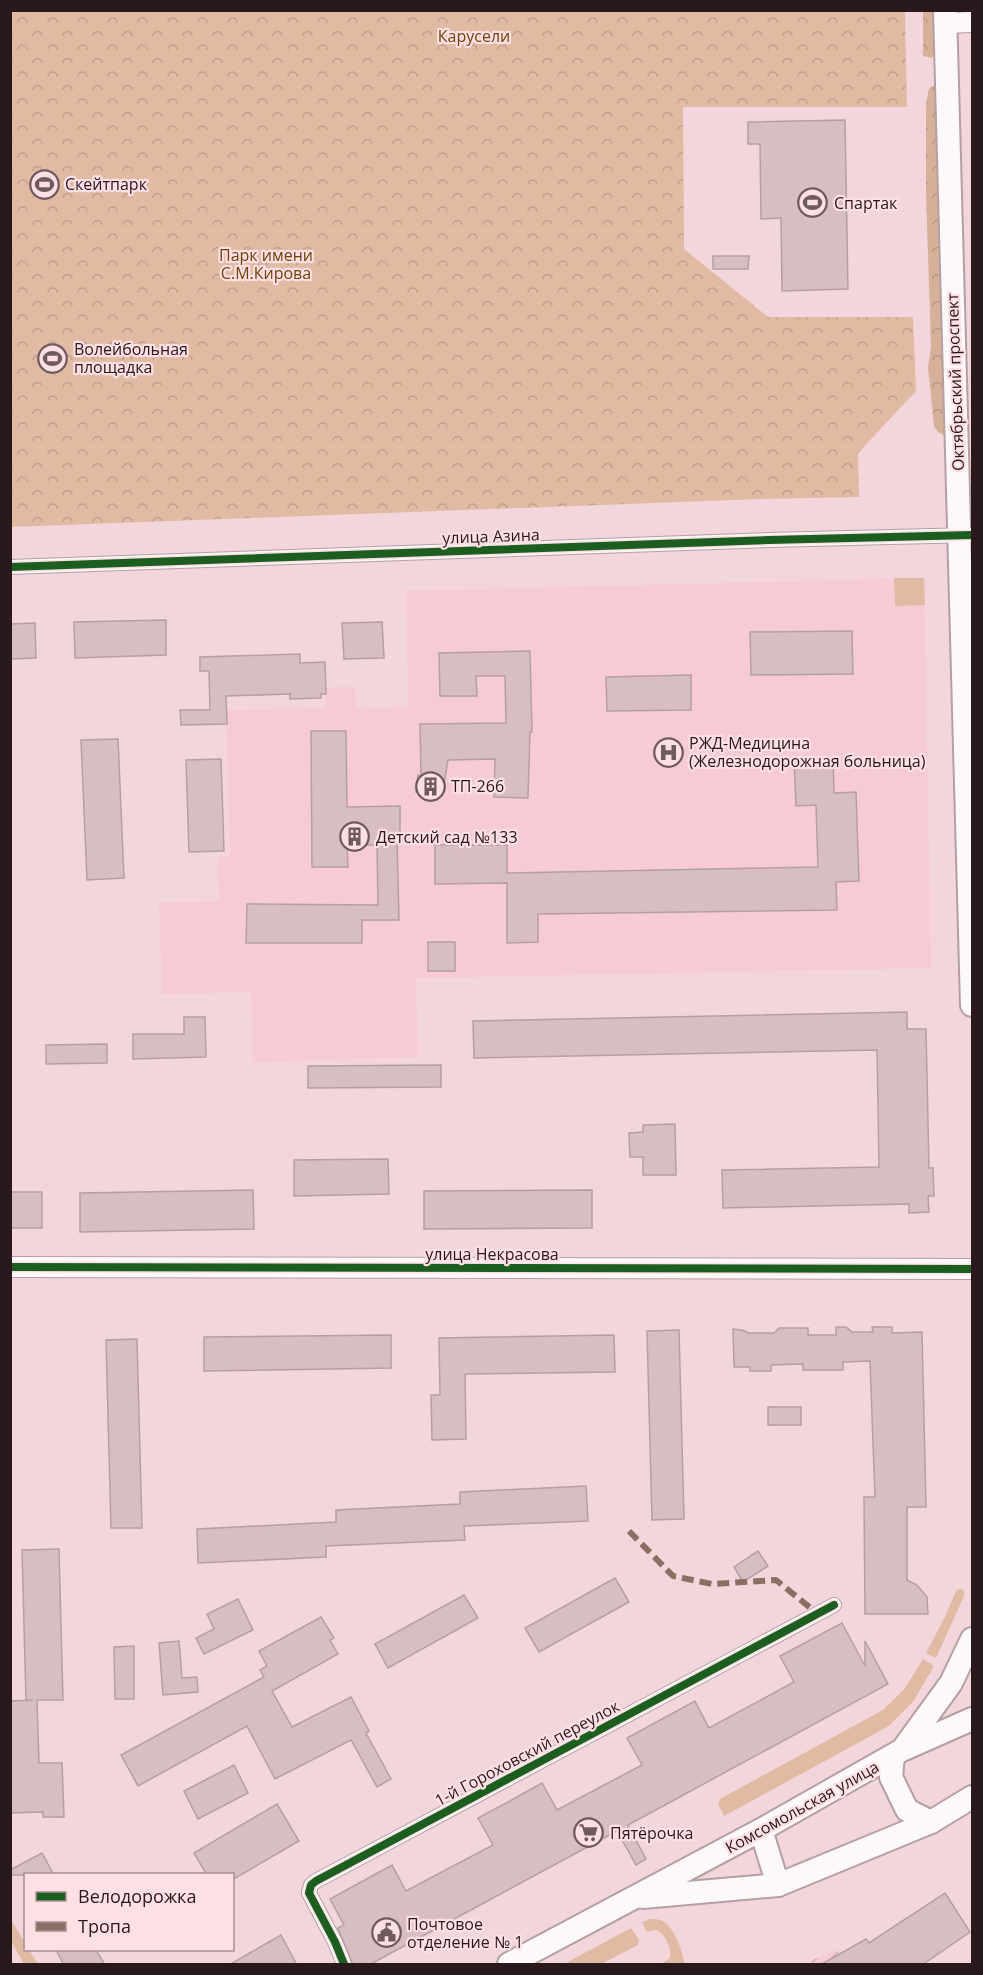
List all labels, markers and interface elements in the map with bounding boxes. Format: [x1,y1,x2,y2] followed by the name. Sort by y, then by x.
[438,25,510,47] park label: Карусели
[28,168,60,200] sports icon: Скейтпарк
[65,173,148,195] place label: Скейтпарк
[797,187,829,219] sports icon: Спартак
[834,192,898,214] place label: Спартак
[219,244,313,284] park label: Парк имени С.М.Кирова
[941,292,969,471] street label: Октябрьский проспект
[74,338,188,378] place label: Волейбольная площадка
[37,342,69,374] sports icon: Волейбольная площадка
[442,523,540,549] street label: улица Азина
[689,732,926,772] place label: РЖД-Медицина (Железнодорожная больница)
[652,736,684,768] hospital icon: РЖД-Медицина (Железнодорожная больница)
[414,770,446,802] building icon: ТП-266
[451,775,504,797] place label: ТП-266
[339,821,371,853] building icon: Детский сад №133
[376,826,518,848] place label: Детский сад №133
[425,1243,559,1265] street label: улица Некрасова
[431,1695,624,1811] street label: 1-й Гороховский переулок
[721,1756,883,1858] street label: Комсомольская улица
[573,1817,605,1849] supermarket icon: Пятёрочка
[610,1822,693,1844] place label: Пятёрочка
[24,1873,234,1951] legend
[78,1884,196,1908] text: Велодорожка
[407,1913,524,1953] place label: Почтовое отделение № 1
[78,1914,131,1938] text: Тропа
[370,1917,402,1949] public building icon: Почтовое отделение № 1

